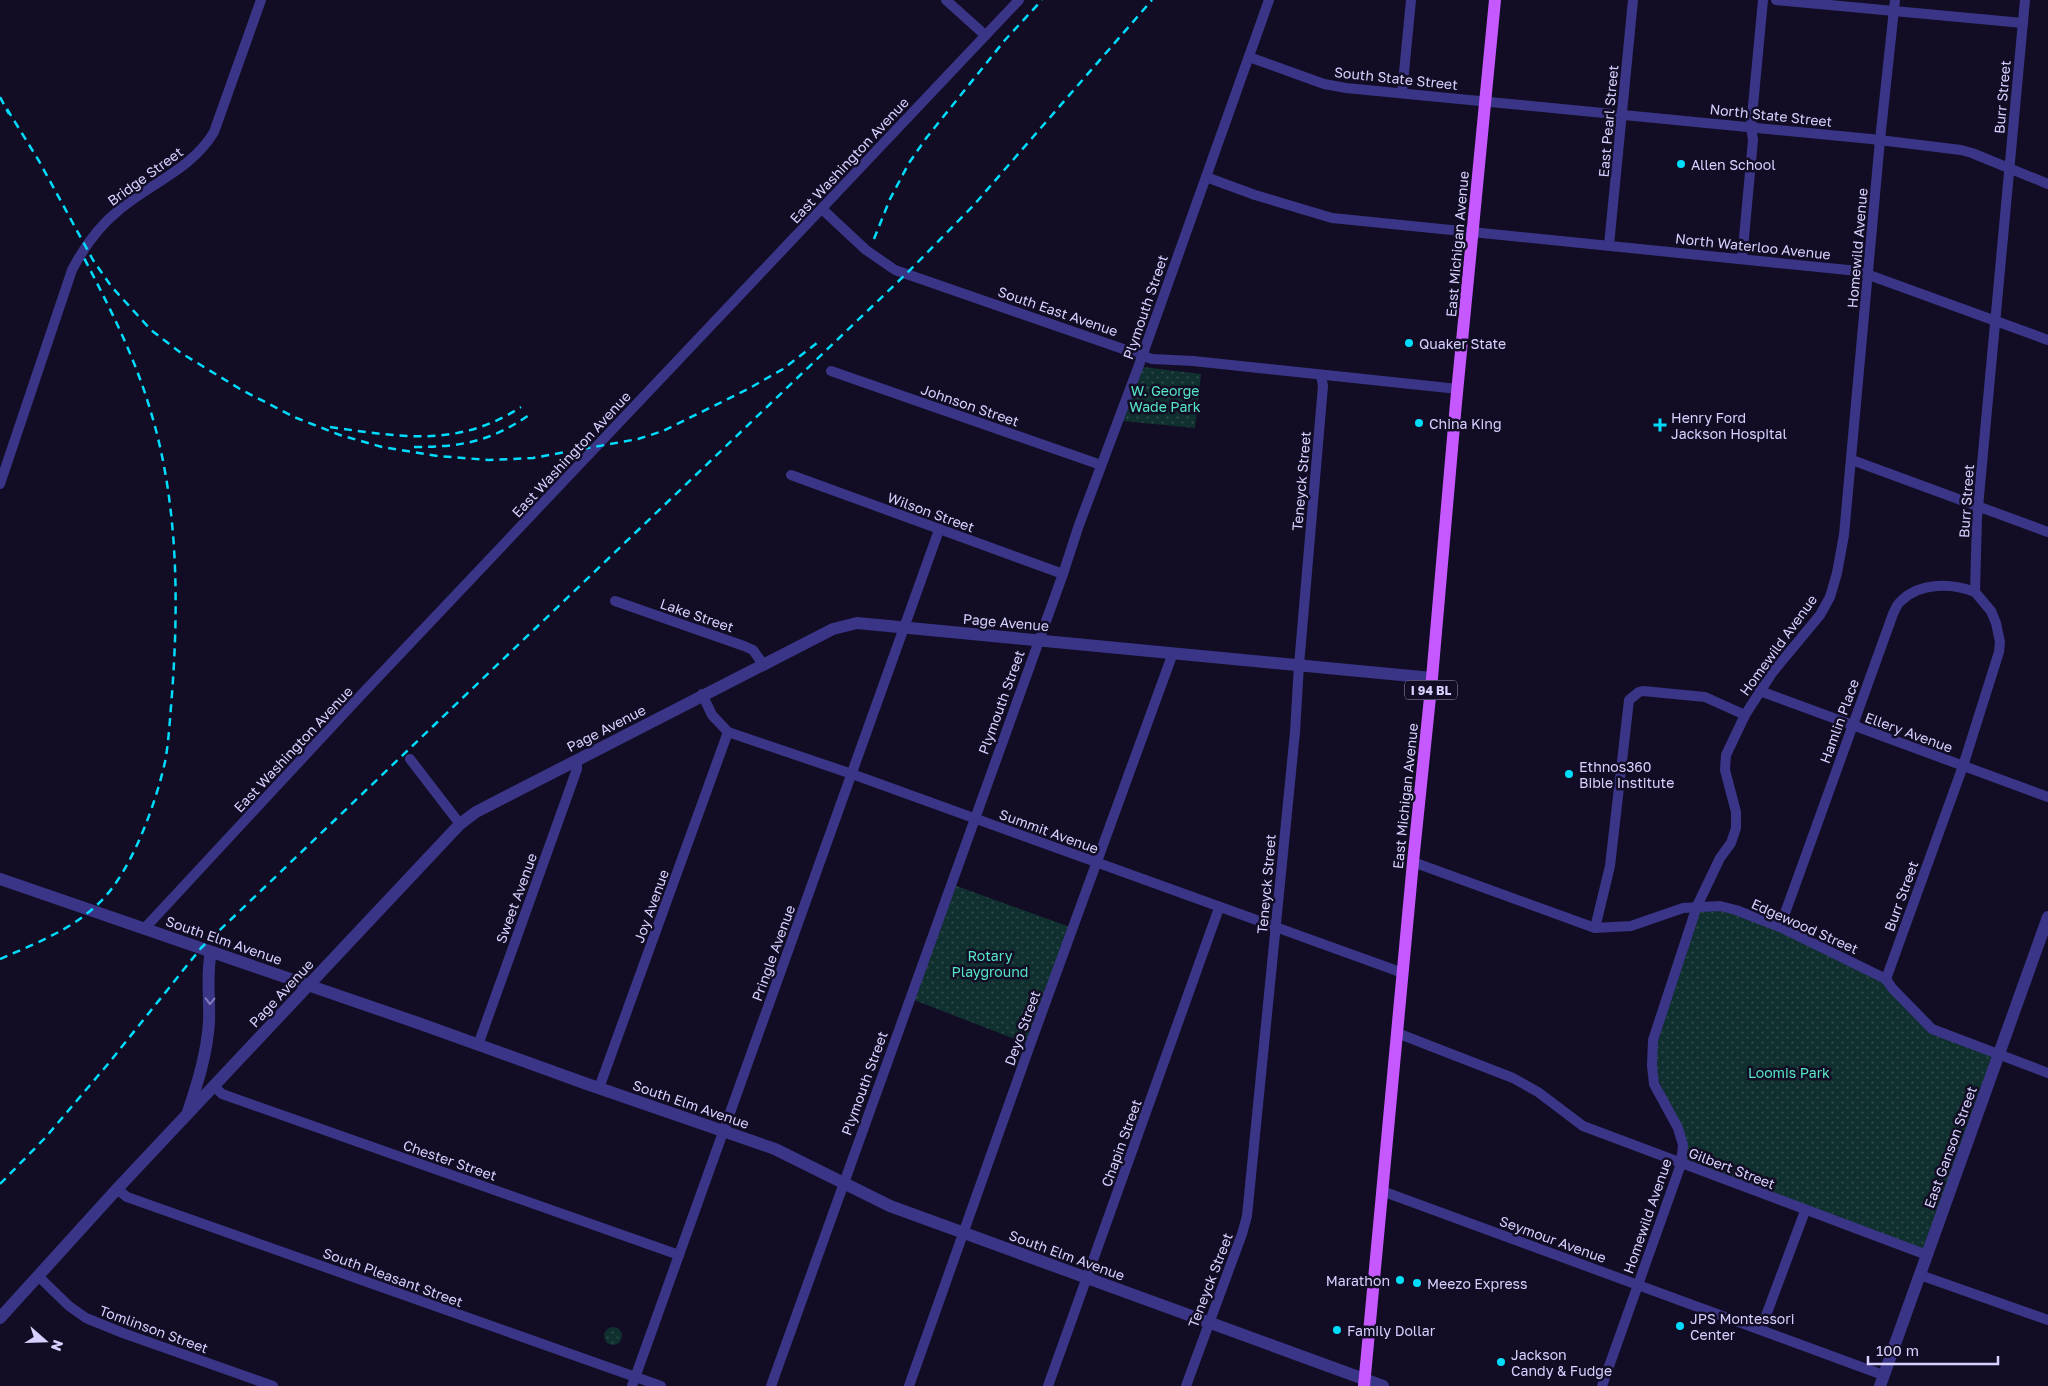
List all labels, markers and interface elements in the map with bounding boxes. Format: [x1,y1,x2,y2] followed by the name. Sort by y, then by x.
[1990,60,2014,134] street label: Burr Street
[1333,63,1459,93] street label: South State Street
[1595,64,1621,178] street label: East Pearl Street
[786,93,912,227] street label: East Washington Avenue
[1709,100,1833,130] street label: North State Street
[104,143,186,209] street label: Bridge Street
[1691,156,1776,173] place label: Allen School
[1675,158,1687,170] marker: Allen School
[1442,170,1472,318] street label: East Michigan Avenue
[1843,187,1871,309] street label: Homewild Avenue
[1674,229,1832,263] street label: North Waterloo Avenue
[1119,252,1171,362] street label: Plymouth Street
[996,282,1120,340] street label: South East Avenue
[1419,335,1506,352] place label: Quaker State
[1403,337,1415,349] marker: Quaker State
[919,380,1021,430] street label: Johnson Street
[1129,382,1201,415] park label: W. George Wade Park
[508,387,634,521] street label: East Washington Avenue
[1671,409,1787,442] place label: Henry Ford Jackson Hospital
[1429,415,1502,432] place label: China King
[1413,417,1425,429] marker: China King
[1653,418,1667,432] marker: Henry Ford Jackson Hospital
[1288,430,1314,532] street label: Teneyck Street
[1955,464,1977,538] street label: Burr Street
[885,488,977,536] street label: Wilson Street
[1736,591,1820,699] street label: Homewild Avenue
[658,594,736,636] street label: Lake Street
[962,610,1050,634] street label: Page Avenue
[974,648,1028,756] street label: Plymouth Street
[1816,676,1862,766] street label: Hamlin Place
[1405,680,1457,700] road number: I 94 BL
[230,682,356,816] street label: East Washington Avenue
[564,701,648,755] street label: Page Avenue
[1863,708,1955,756] street label: Ellery Avenue
[1389,722,1421,870] street label: East Michigan Avenue
[1579,758,1674,791] place label: Ethnos360 Bible Institute
[1563,768,1575,780] marker: Ethnos360 Bible Institute
[997,805,1101,857] street label: Summit Avenue
[1253,833,1279,935] street label: Teneyck Street
[492,851,540,945] street label: Sweet Avenue
[1880,858,1922,934] street label: Burr Street
[630,867,672,945] street label: Joy Avenue
[1749,895,1861,957] street label: Edgewood Street
[748,903,798,1003] street label: Pringle Avenue
[164,912,284,968] street label: South Elm Avenue
[952,947,1028,980] park label: Rotary Playground
[245,956,317,1030] street label: Page Avenue
[1001,988,1043,1068] street label: Deyo Street
[204,997,215,1005] one-way arrow
[837,1029,891,1137] street label: Plymouth Street
[1748,1064,1830,1081] park label: Loomis Park
[631,1076,751,1132] street label: South Elm Avenue
[1920,1084,1980,1210] street label: East Ganson Street
[1097,1097,1145,1189] street label: Chapin Street
[401,1136,499,1184] street label: Chester Street
[1686,1144,1778,1192] street label: Gilbert Street
[1619,1156,1675,1276] street label: Homewild Avenue
[1497,1212,1609,1266] street label: Seymour Avenue
[1007,1226,1127,1284] street label: South Elm Avenue
[1184,1230,1236,1330] street label: Teneyck Street
[321,1244,465,1310] street label: South Pleasant Street
[1326,1272,1390,1289] place label: Marathon
[1394,1274,1406,1286] marker: Marathon
[1427,1275,1527,1292] place label: Meezo Express
[1411,1277,1423,1289] marker: Meezo Express
[97,1301,211,1357] street label: Tomlinson Street
[1690,1310,1794,1343] place label: JPS Montessori Center
[20,1316,70,1366] north arrow
[1674,1320,1686,1332] marker: JPS Montessori Center
[1347,1322,1436,1339] place label: Family Dollar
[1331,1324,1343,1336] marker: Family Dollar
[1868,1334,1998,1366] scale bar
[48,1338,67,1354] text: N
[1876,1341,1919,1359] text: 100 m
[1511,1346,1612,1379] place label: Jackson Candy & Fudge
[1495,1356,1507,1368] marker: Jackson Candy & Fudge

